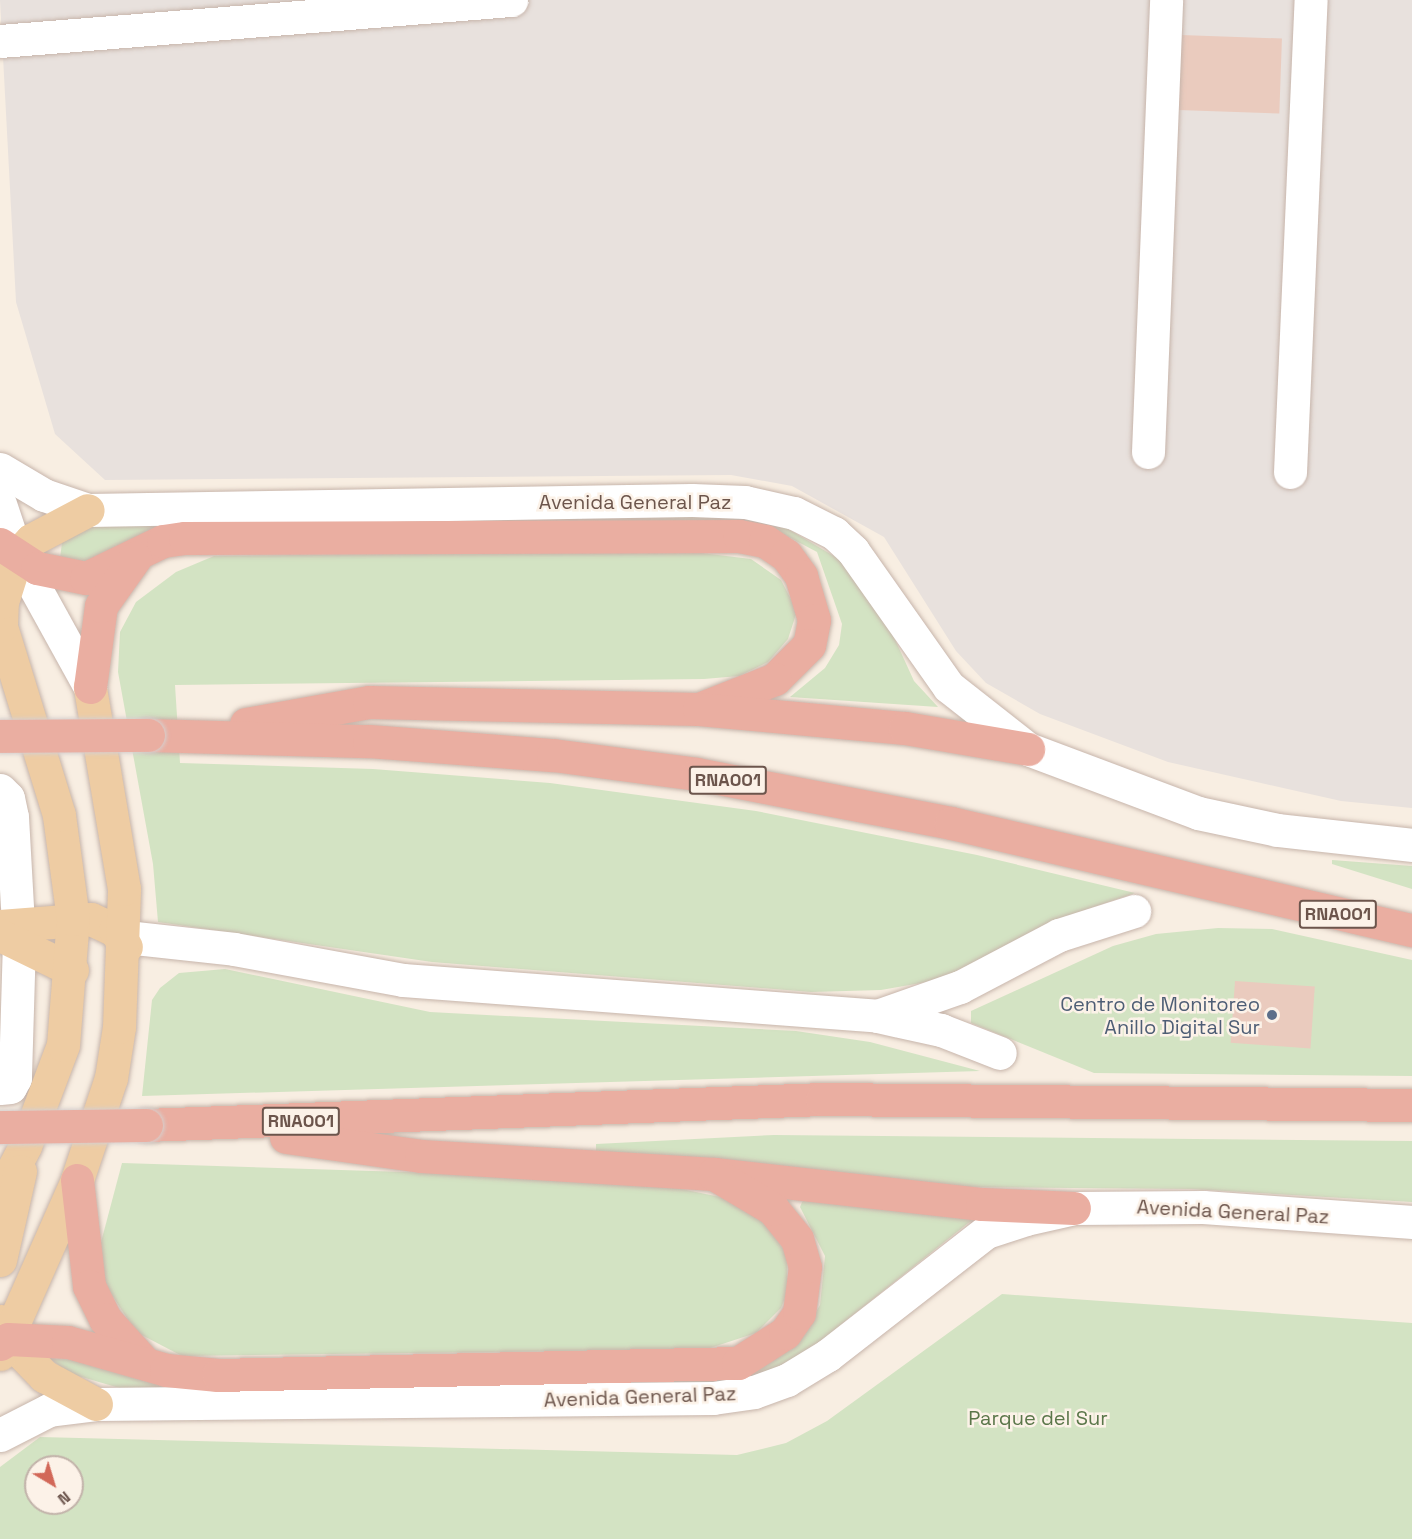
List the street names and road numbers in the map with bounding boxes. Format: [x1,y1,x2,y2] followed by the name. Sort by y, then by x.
[539,490,731,514] street label: Avenida General Paz
[688,765,768,795] road number: RNA001
[1298,899,1378,929] road number: RNA001
[260,1106,342,1136] road number: RNA001
[1136,1195,1330,1229] street label: Avenida General Paz
[543,1382,737,1412] street label: Avenida General Paz

